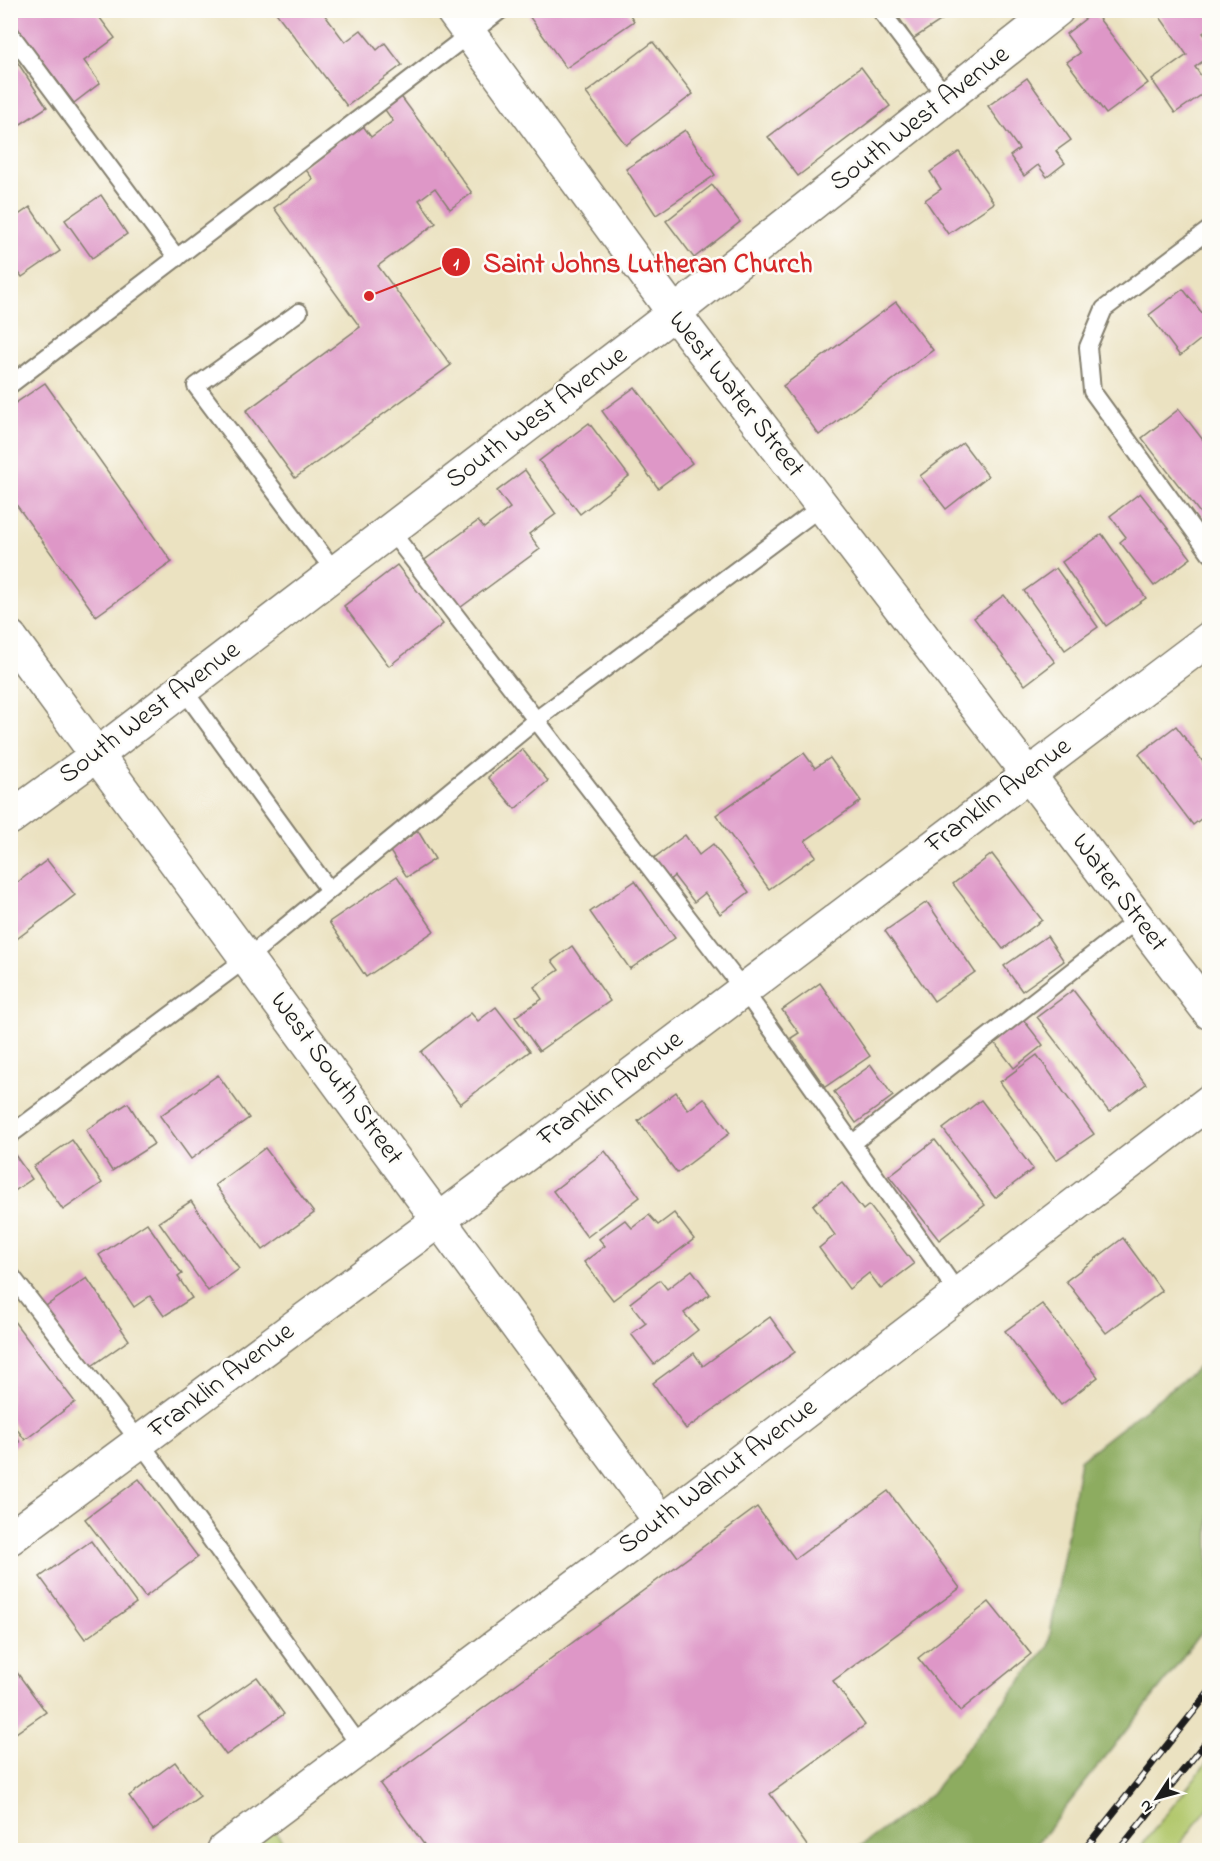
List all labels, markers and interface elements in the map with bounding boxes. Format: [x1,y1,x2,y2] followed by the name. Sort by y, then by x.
[822,36,1019,202] street label: South West Avenue
[441,239,825,285] callout: Saint Johns Lutheran Church
[483,245,813,286] text: Saint Johns Lutheran Church
[453,252,459,278] text: 1
[658,303,814,487] street label: West Water Street
[438,336,637,499] street label: South West Avenue
[51,631,250,794] street label: South West Avenue
[917,728,1081,864] street label: Franklin Avenue
[1061,825,1177,961] street label: Water Street
[260,984,412,1174] street label: West South Street
[529,1021,693,1157] street label: Franklin Avenue
[140,1313,304,1449] street label: Franklin Avenue
[610,1388,827,1565] street label: South Walnut Avenue
[1127,1768,1187,1828] north arrow
[1133,1794,1159,1817] text: N

